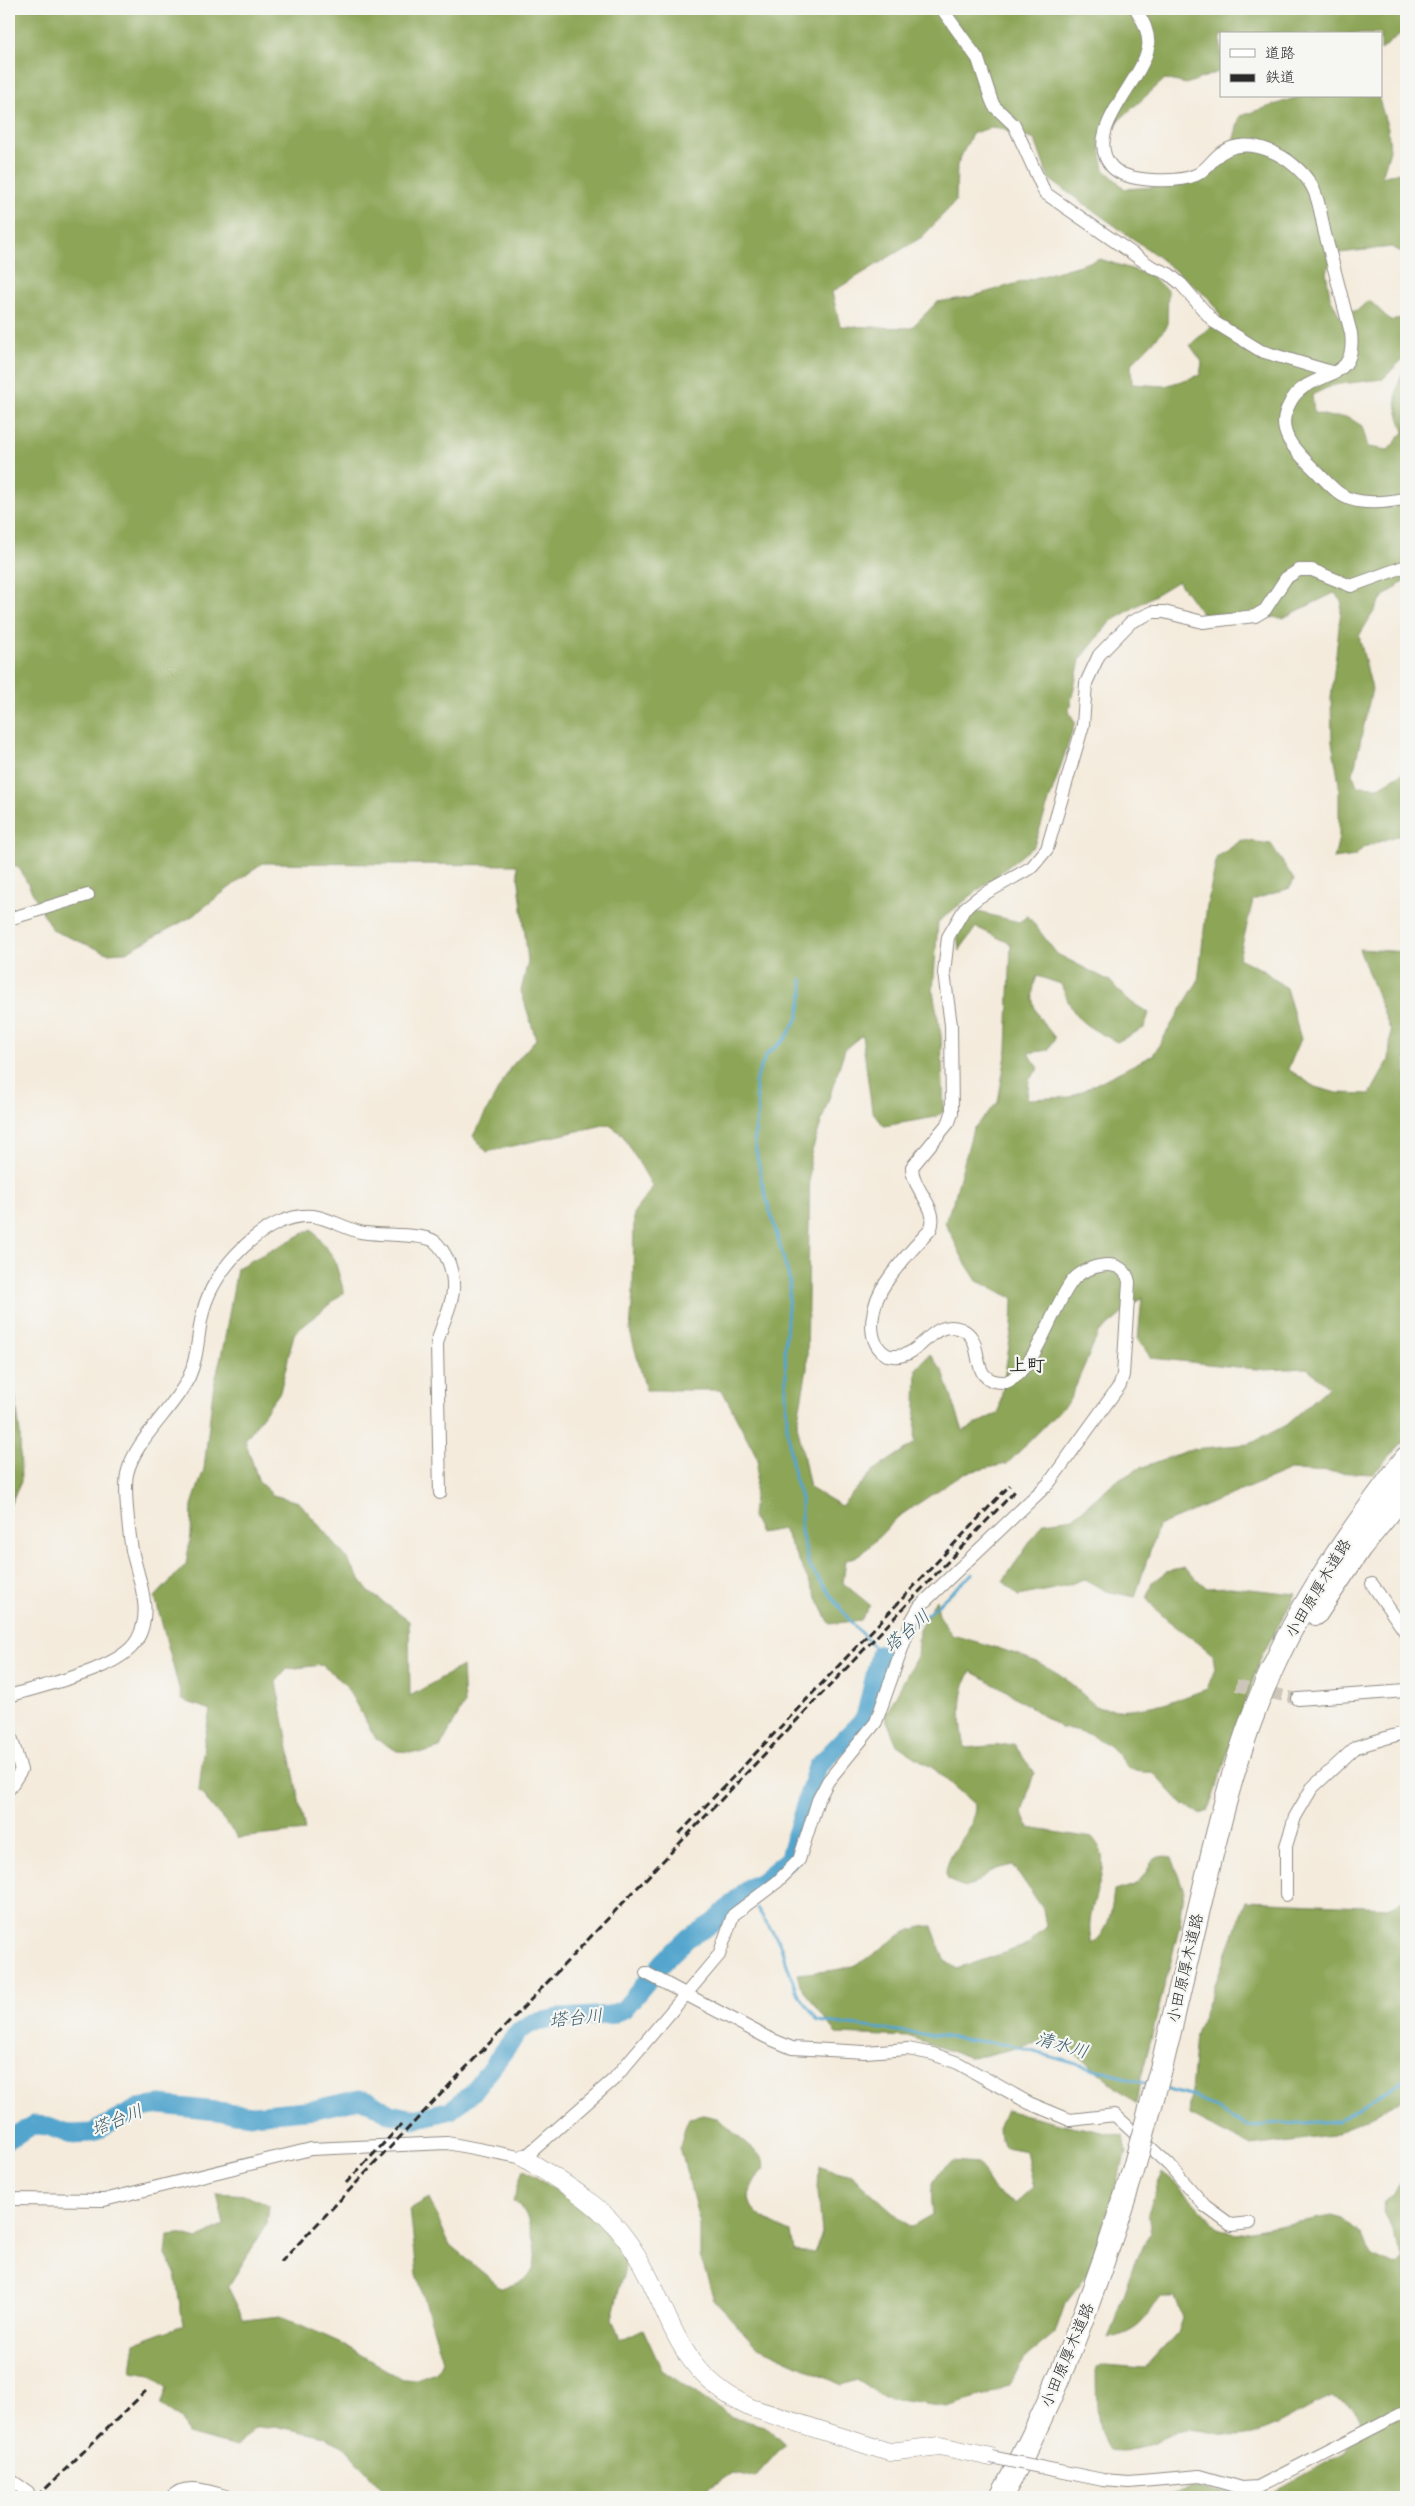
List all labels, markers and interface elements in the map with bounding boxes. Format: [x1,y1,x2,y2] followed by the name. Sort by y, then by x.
[1220,32,1382,98] legend
[1265,44,1295,62] text: 道路
[1265,68,1295,86] text: 鉄道
[1009,1354,1045,1376] district label: 上町
[1281,1535,1355,1641] street label: 小田原厚木道路
[879,1605,935,1657] water label: 塔台川
[1163,1911,1207,2025] street label: 小田原厚木道路
[548,2004,604,2032] water label: 塔台川
[1033,2027,1091,2063] water label: 清水川
[88,2100,146,2140] water label: 塔台川
[1036,2300,1098,2410] street label: 小田原厚木道路

